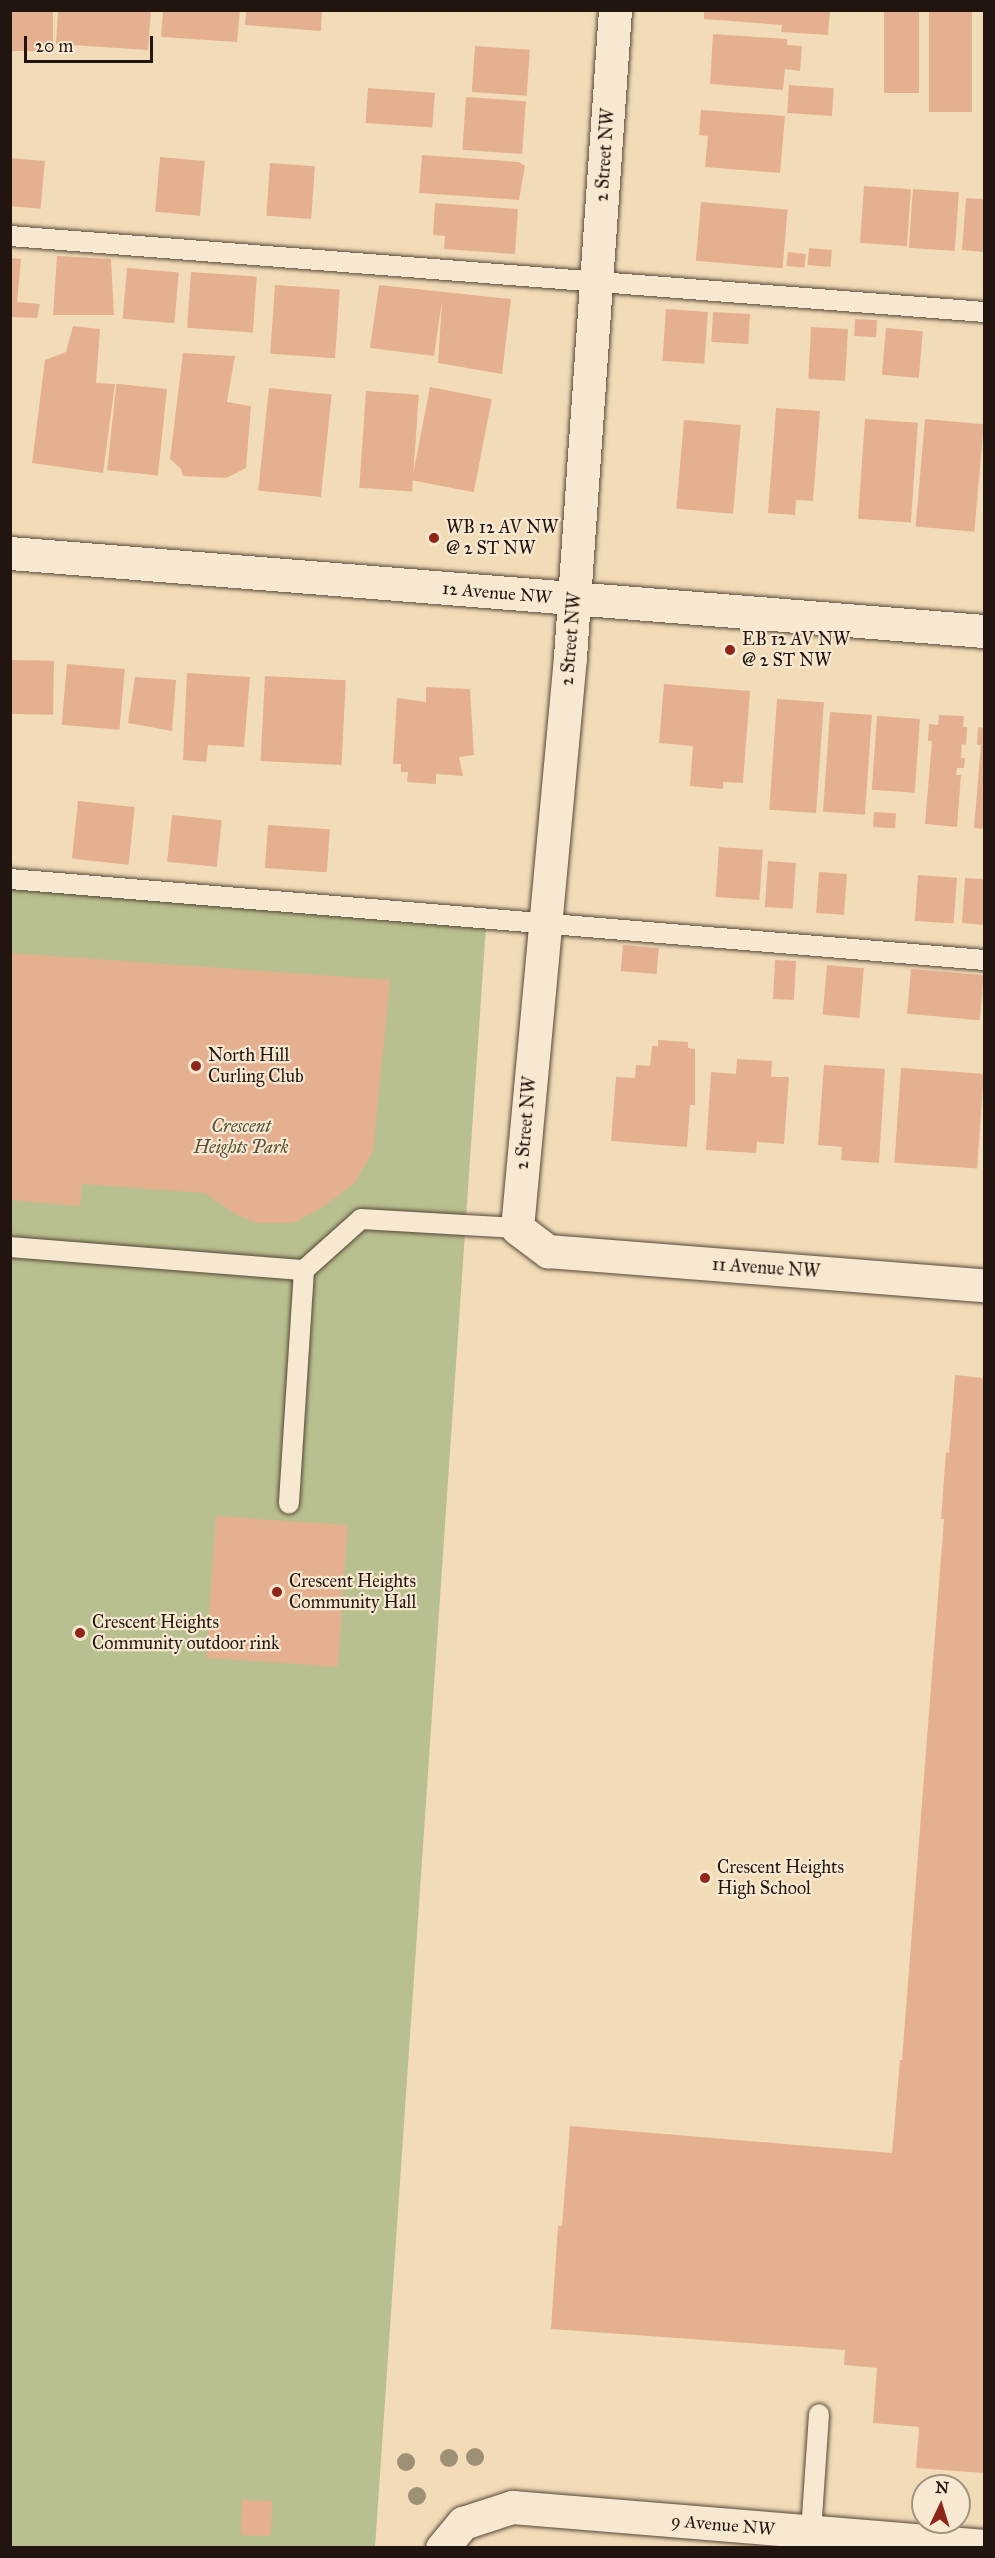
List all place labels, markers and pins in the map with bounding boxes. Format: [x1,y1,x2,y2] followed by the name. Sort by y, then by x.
[446,517,558,560] place label: WB 12 AV NW @ 2 ST NW
[427,531,441,545] marker: WB 12 AV NW @ 2 ST NW
[742,629,850,672] place label: EB 12 AV NW @ 2 ST NW
[723,643,737,657] marker: EB 12 AV NW @ 2 ST NW
[208,1045,304,1088] place label: North Hill Curling Club
[189,1059,203,1073] marker: North Hill Curling Club
[289,1571,416,1614] place label: Crescent Heights Community Hall
[270,1585,284,1599] marker: Crescent Heights Community Hall
[92,1612,279,1654] place label: Crescent Heights Community outdoor rink
[73,1626,87,1640] marker: Crescent Heights Community outdoor rink
[717,1857,844,1900] place label: Crescent Heights High School
[698,1871,712,1885] marker: Crescent Heights High School

